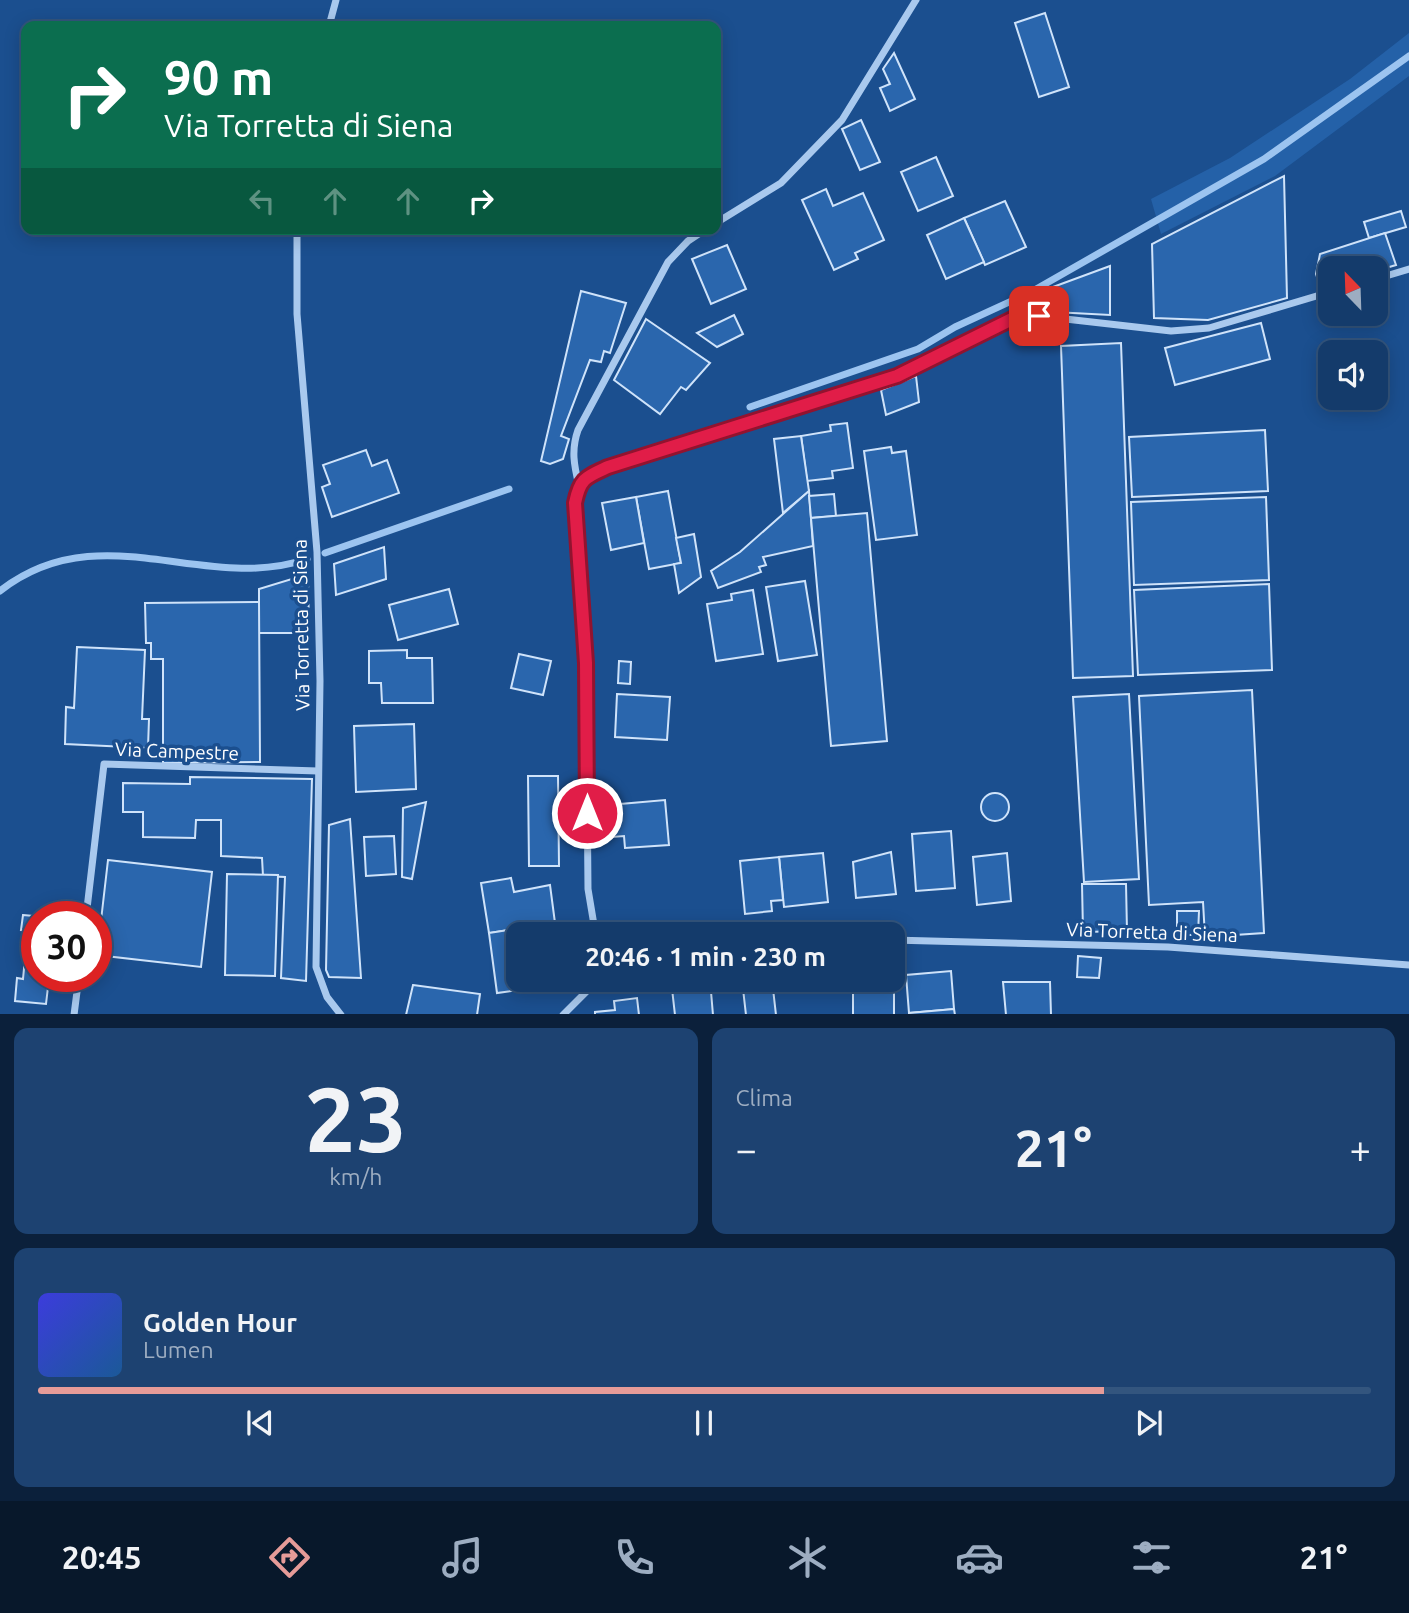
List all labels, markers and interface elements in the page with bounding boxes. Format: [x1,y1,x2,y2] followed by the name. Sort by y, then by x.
[49,49,140,140] icon: right
[164,49,273,104] text: 90 m
[164,107,453,143] text: Via Torretta di Siena
[243,182,281,220] icon: left
[316,182,354,220] icon: ahead
[389,182,427,220] icon: ahead
[462,182,500,220] icon: right
[1318,256,1388,326] north arrow
[1318,256,1388,410] map controls
[1009,286,1069,346] pin
[1020,297,1058,335] icon: arrive
[1318,340,1388,410] button: sound
[289,539,313,711] street label: Via Torretta di Siena
[115,738,239,764] street label: Via Campestre
[550,776,624,850] position arrow
[21,901,112,992] speed limit sign: 30
[1066,918,1238,946] street label: Via Torretta di Siena
[585,942,826,971] text: 20:46 · 1 min · 230 m
[304,1067,407,1169] text: 23
[736,1085,793,1110] text: Clima
[1015,1119,1092,1177] text: 21°
[736,1128,757,1170] text: −
[1350,1128,1371,1170] text: +
[329,1164,382,1189] text: km/h
[143,1308,297,1337] text: Golden Hour
[143,1337,214,1362] text: Lumen
[241,1404,279,1442] icon: previous
[685,1404,723,1442] icon: pause
[1130,1404,1168,1442] icon: next
[265,1533,314,1582] icon: directions
[438,1533,487,1582] icon: music
[610,1533,659,1582] icon: phone
[783,1533,832,1582] icon: climate
[955,1533,1004,1582] icon: car
[1127,1533,1176,1582] icon: filters
[62,1539,142,1575] text: 20:45
[1300,1539,1347,1575] text: 21°

